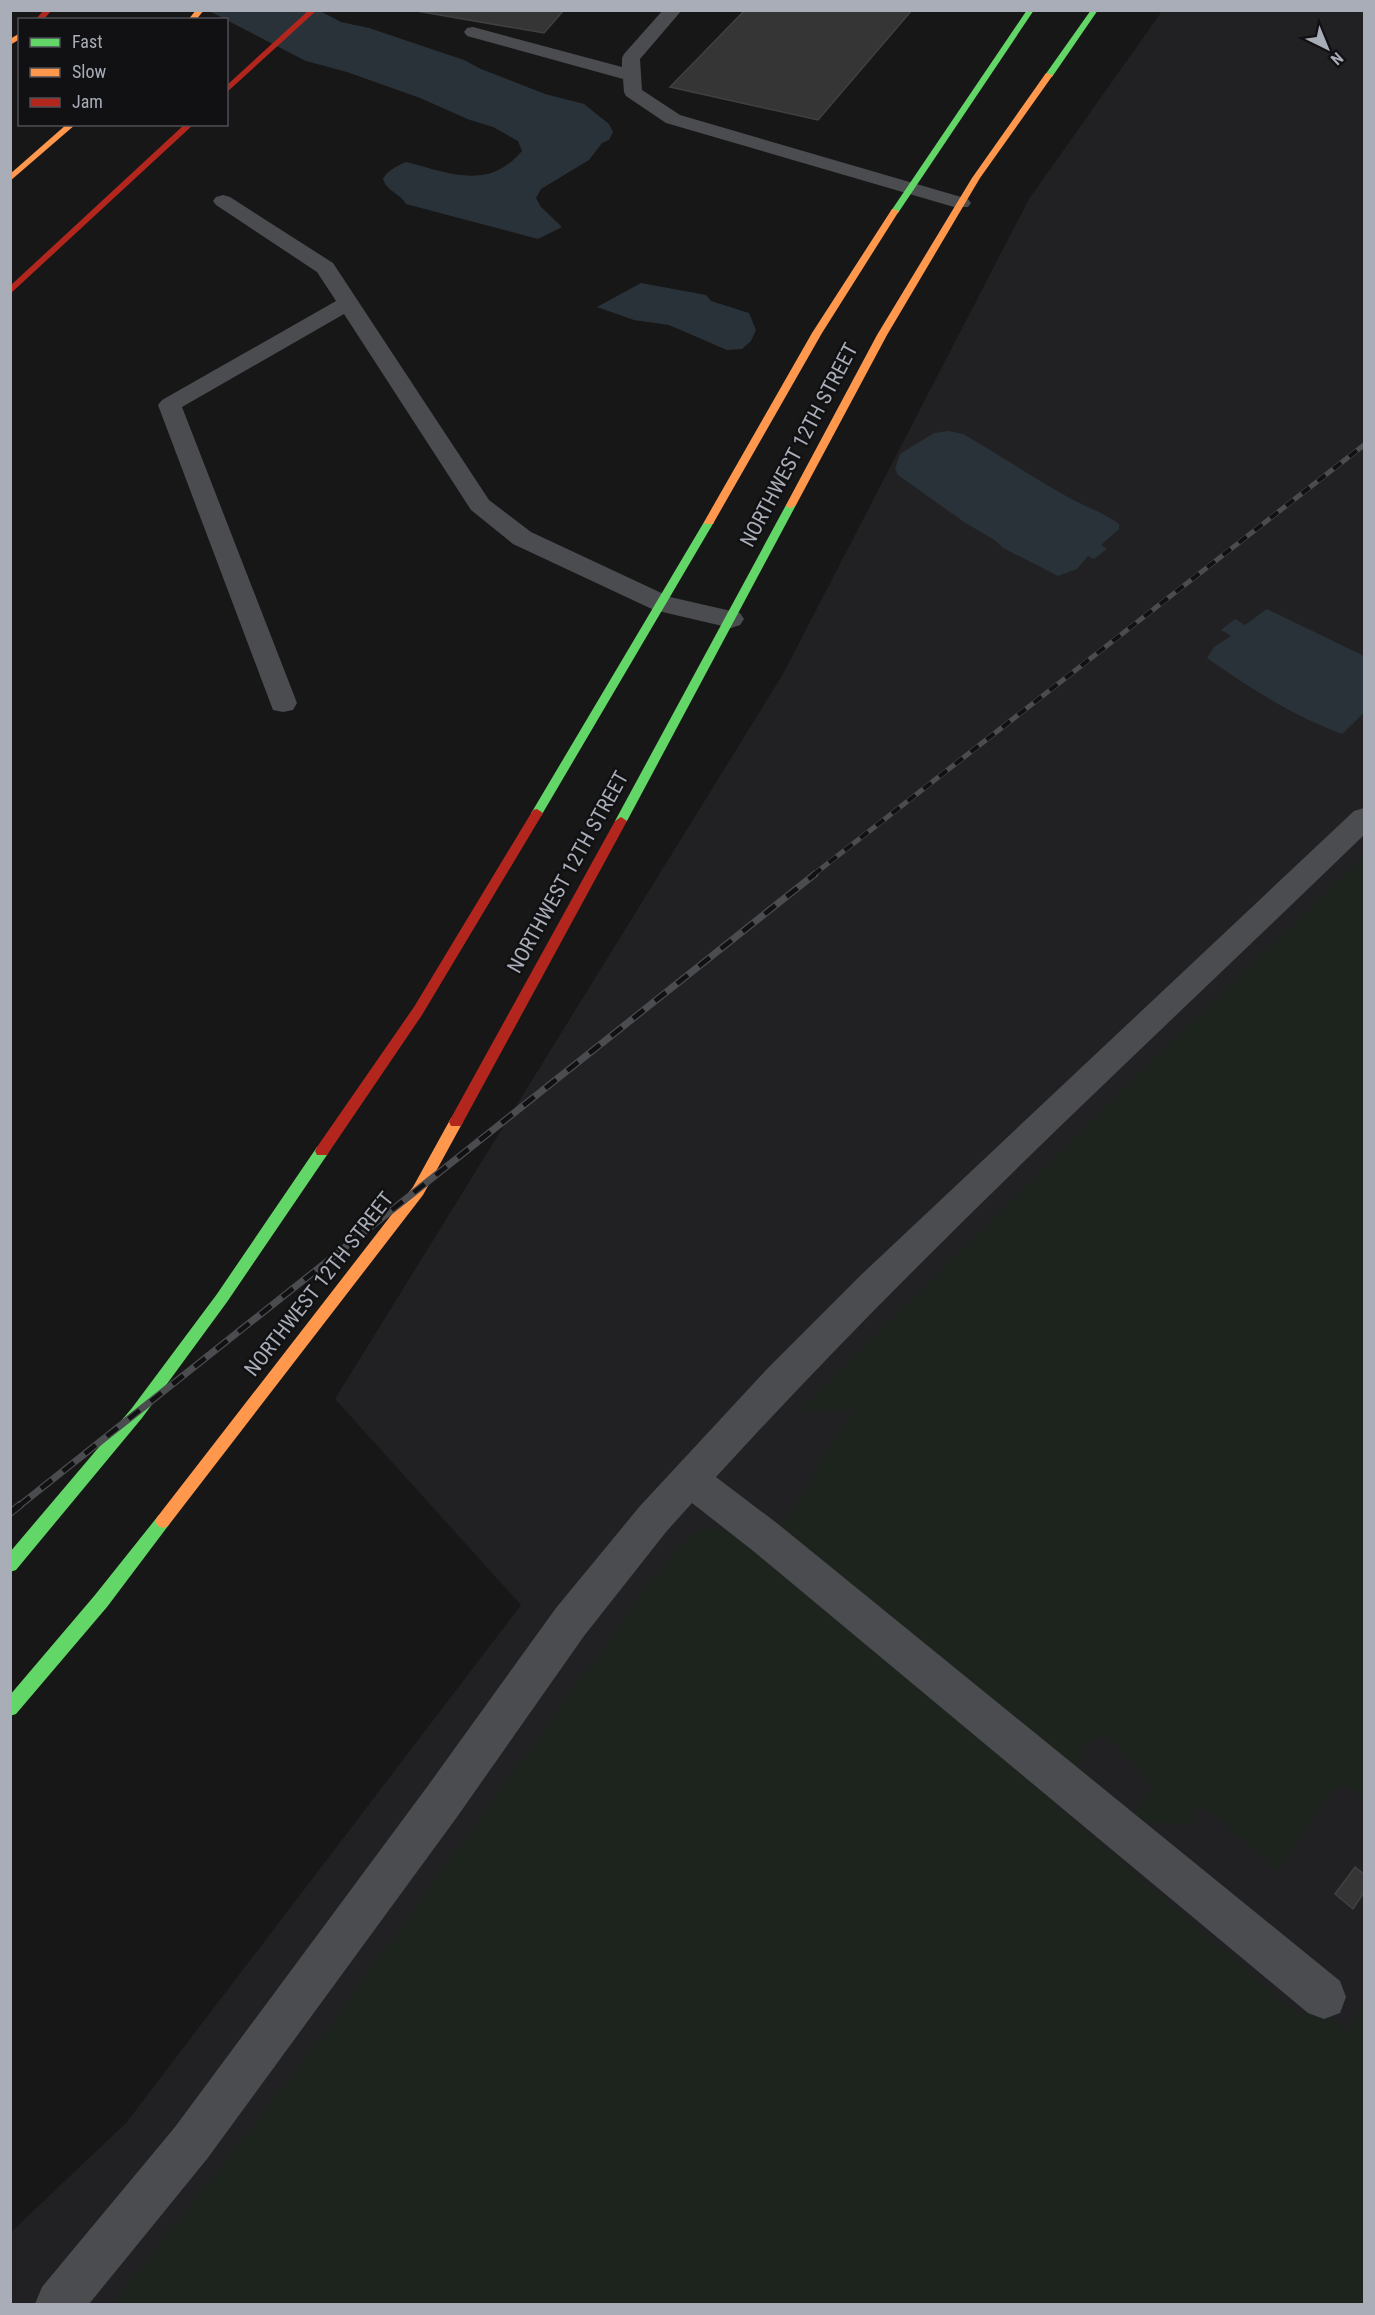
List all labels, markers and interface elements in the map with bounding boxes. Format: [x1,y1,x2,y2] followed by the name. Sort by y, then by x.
[18,18,228,126] legend
[1297,18,1357,78] north arrow
[72,31,103,52] text: Fast
[1327,48,1347,69] text: N
[72,61,107,82] text: Slow
[72,91,103,112] text: Jam
[735,339,863,551] street label: NORTHWEST 12TH STREET
[502,767,634,977] street label: NORTHWEST 12TH STREET
[240,1187,398,1381] street label: NORTHWEST 12TH STREET

